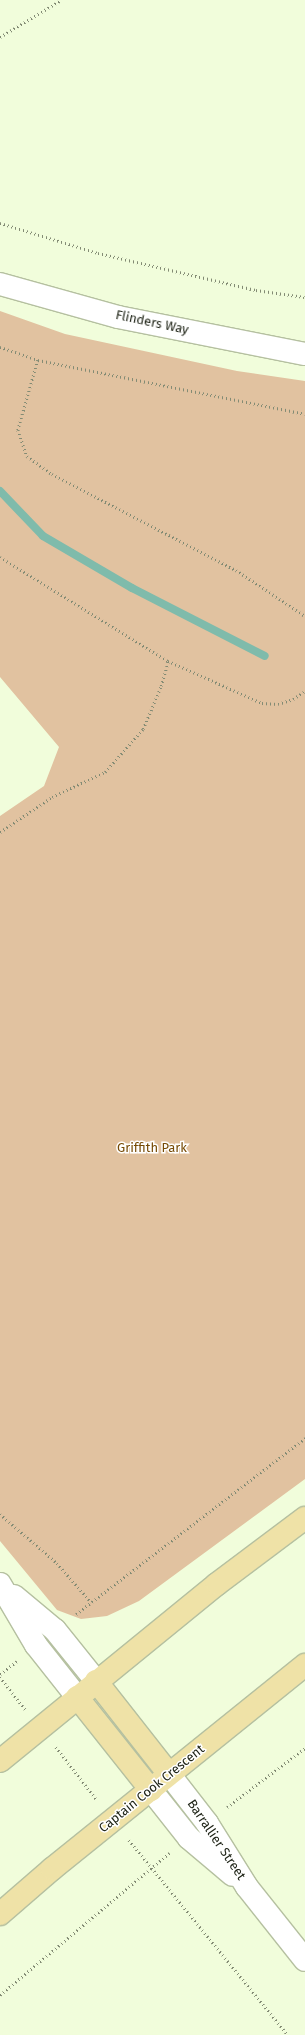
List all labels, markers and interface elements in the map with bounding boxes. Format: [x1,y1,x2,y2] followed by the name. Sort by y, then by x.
[114,308,190,338] street label: Flinders Way
[117,1140,187,1156] park label: Griffith Park
[96,1742,208,1836] street label: Captain Cook Crescent
[183,1797,249,1883] street label: Barrallier Street

